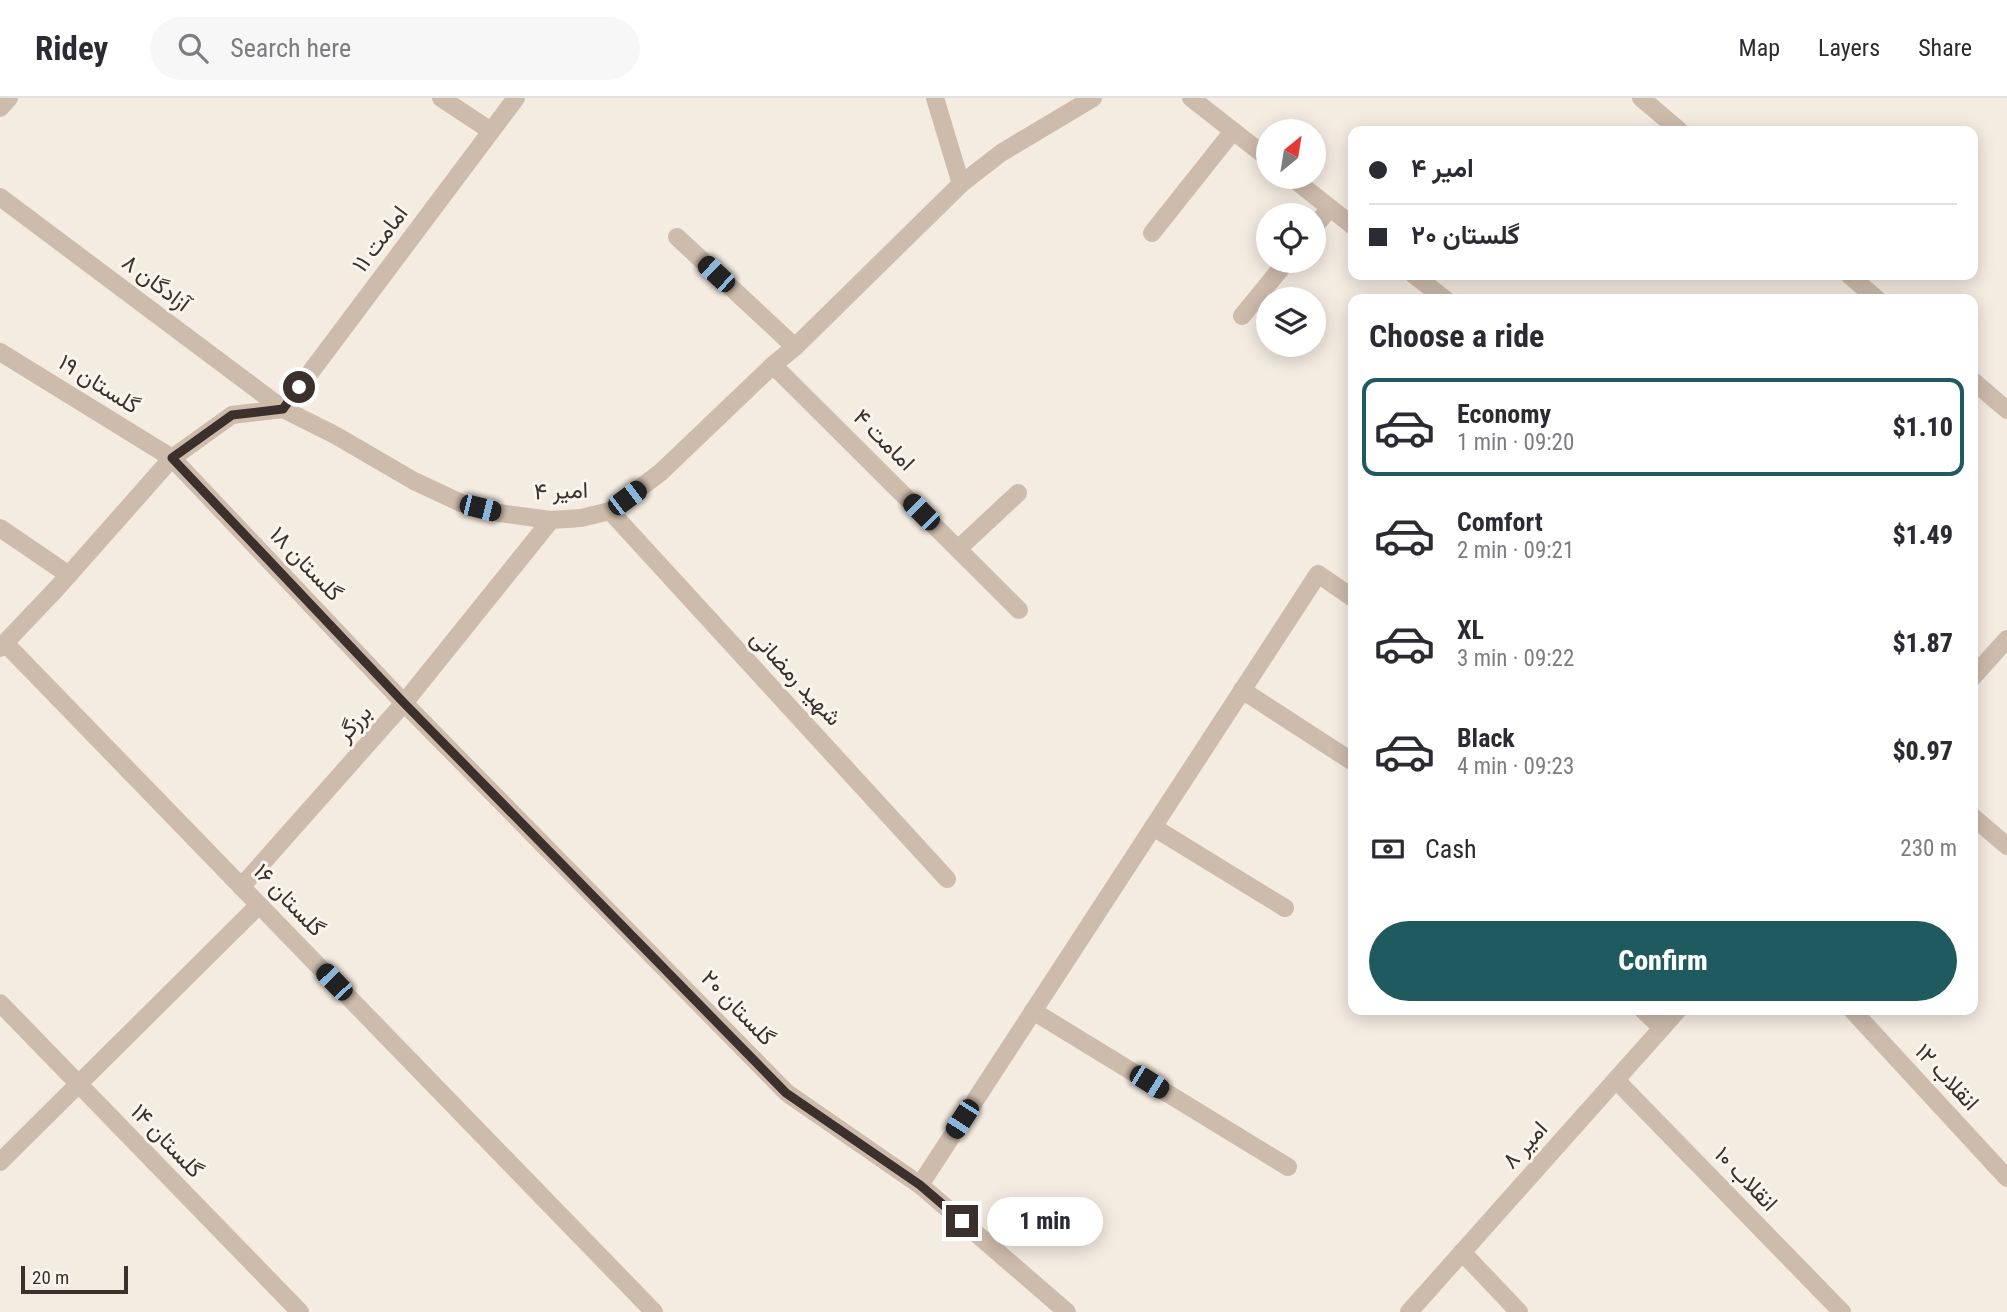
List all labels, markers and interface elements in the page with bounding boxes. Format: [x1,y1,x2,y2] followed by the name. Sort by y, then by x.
[150,17,640,80] search box
[35,29,108,68] text: Ridey
[174,29,212,67] icon: search
[230,33,351,63] text: Search here
[1739,34,1780,62] text: Map
[1818,34,1880,62] text: Layers
[1918,34,1972,62] text: Share
[1256,119,1326,189] north arrow
[1256,119,1326,357] map controls
[1411,153,1474,183] text: امیر ۴
[346,201,414,277] street label: امامت ۱۱
[1256,203,1326,273] button: locate
[1411,220,1520,250] text: گلستان ۲۰
[116,249,197,319] street label: آزادگان ۸
[694,252,739,296] car
[1256,287,1326,357] button: layers
[1369,317,1544,355] text: Choose a ride
[54,349,144,419] street label: گلستان ۱۹
[283,371,315,403] route start
[1373,396,1436,459] icon: car
[1457,399,1551,429] text: Economy
[848,404,920,476] street label: امامت ۴
[1892,412,1953,442] text: $1.10
[1457,429,1574,456] text: 1 min · 09:20
[534,477,589,506] street label: امیر ۴
[604,477,651,519] car
[899,490,944,534] car
[458,493,503,523] car
[1373,504,1436,567] icon: car
[1457,507,1543,537] text: Comfort
[1892,520,1953,550] text: $1.49
[264,521,348,607] street label: گلستان ۱۸
[1457,537,1574,564] text: 2 min · 09:21
[1373,612,1436,675] icon: car
[1457,615,1484,645] text: XL
[744,625,847,732] street label: شهید رمضانی
[1892,628,1953,658] text: $1.87
[1457,645,1574,672] text: 3 min · 09:22
[330,699,378,748] street label: برزگر
[1373,720,1436,783] icon: car
[1457,723,1515,753] text: Black
[1892,736,1953,766] text: $0.97
[1457,753,1574,780] text: 4 min · 09:23
[1369,830,1407,868] icon: cash
[1425,834,1477,864] text: Cash
[1900,835,1957,862] text: 230 m
[248,858,330,942] street label: گلستان ۱۶
[1369,921,1957,1001] button: Confirm
[312,960,357,1004] car
[696,965,780,1051] street label: گلستان ۲۰
[1909,1038,1985,1116] street label: انقلاب ۱۲
[1126,1062,1173,1102] car
[942,1096,983,1142] car
[125,1098,209,1184] street label: گلستان ۱۴
[1497,1116,1554,1175] street label: امیر ۸
[1709,1141,1783,1217] street label: انقلاب ۱۰
[986,1196,1102,1246] callout: 1 min
[946,1205,978,1237] route end
[1019,1208,1071,1235] text: 1 min
[21,1263,128,1295] scale bar
[32,1266,69,1289] text: 20 m

